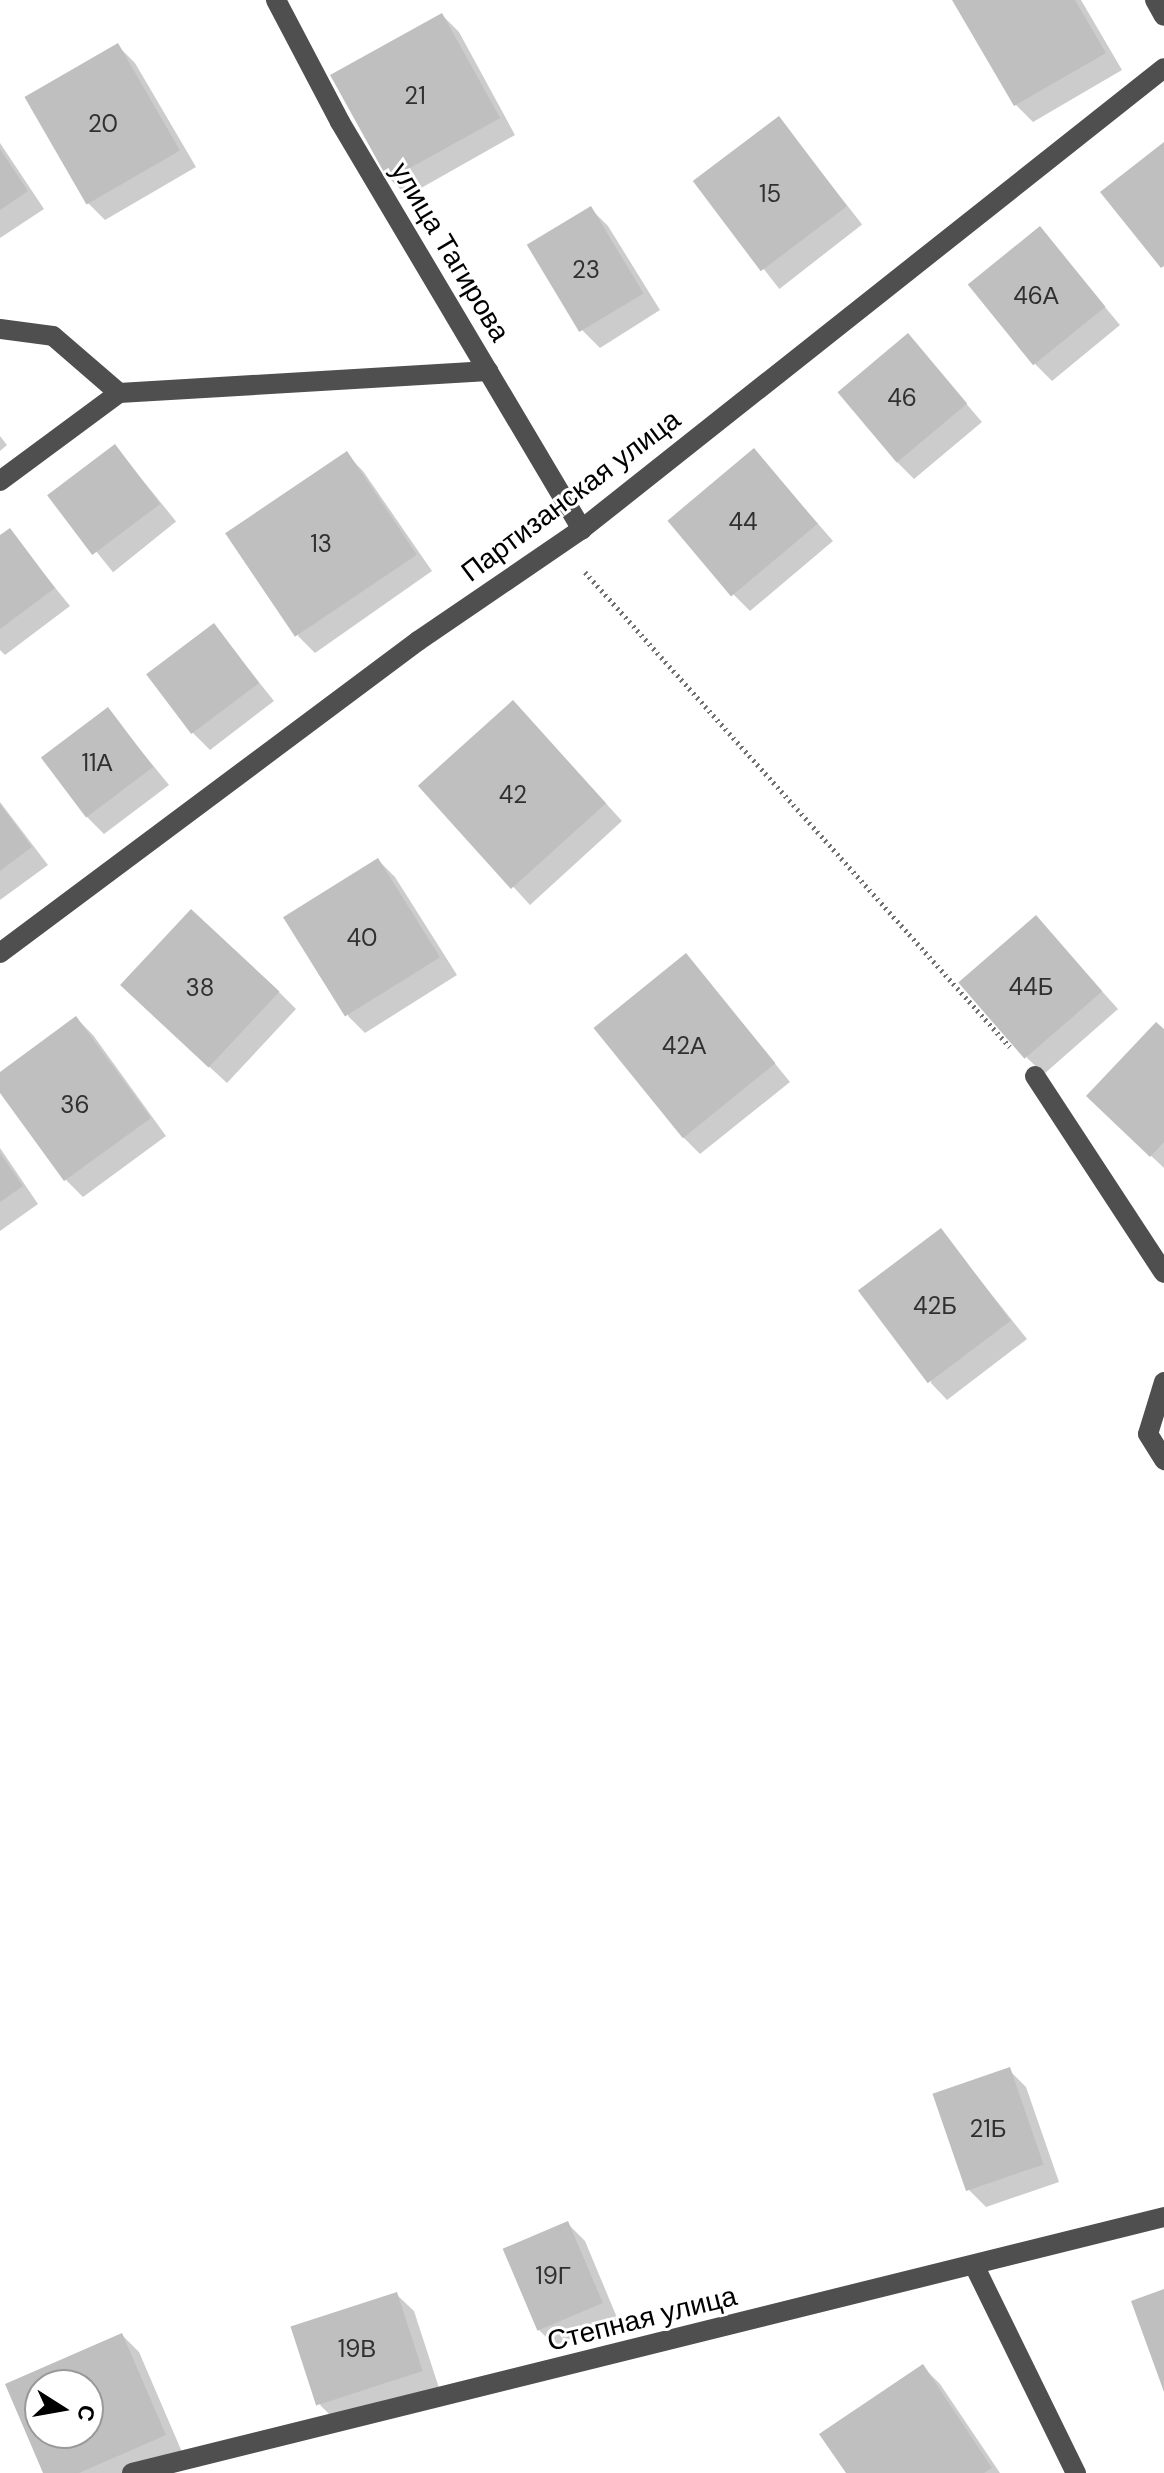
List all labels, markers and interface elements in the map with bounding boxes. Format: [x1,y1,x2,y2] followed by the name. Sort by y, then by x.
[404,82,426,110] house number: 21
[88,110,118,138] house number: 20
[383,156,517,348] street label: улица Тагирова
[759,180,781,208] house number: 15
[572,256,600,284] house number: 23
[1013,282,1059,310] house number: 46А
[887,384,917,412] house number: 46
[455,403,687,589] street label: Партизанская улица
[728,508,758,536] house number: 44
[310,530,332,558] house number: 13
[82,749,112,777] house number: 11А
[499,781,527,809] house number: 42
[347,924,377,952] house number: 40
[1009,973,1053,1001] house number: 44Б
[186,974,214,1002] house number: 38
[662,1032,706,1060] house number: 42А
[60,1091,90,1119] house number: 36
[913,1292,957,1320] house number: 42Б
[969,2115,1007,2143] house number: 21Б
[535,2262,571,2290] house number: 19Г
[544,2279,740,2359] street label: Степная улица
[338,2335,376,2363] house number: 19В
[24,2369,104,2449] north arrow
[70,2403,102,2424] text: С

